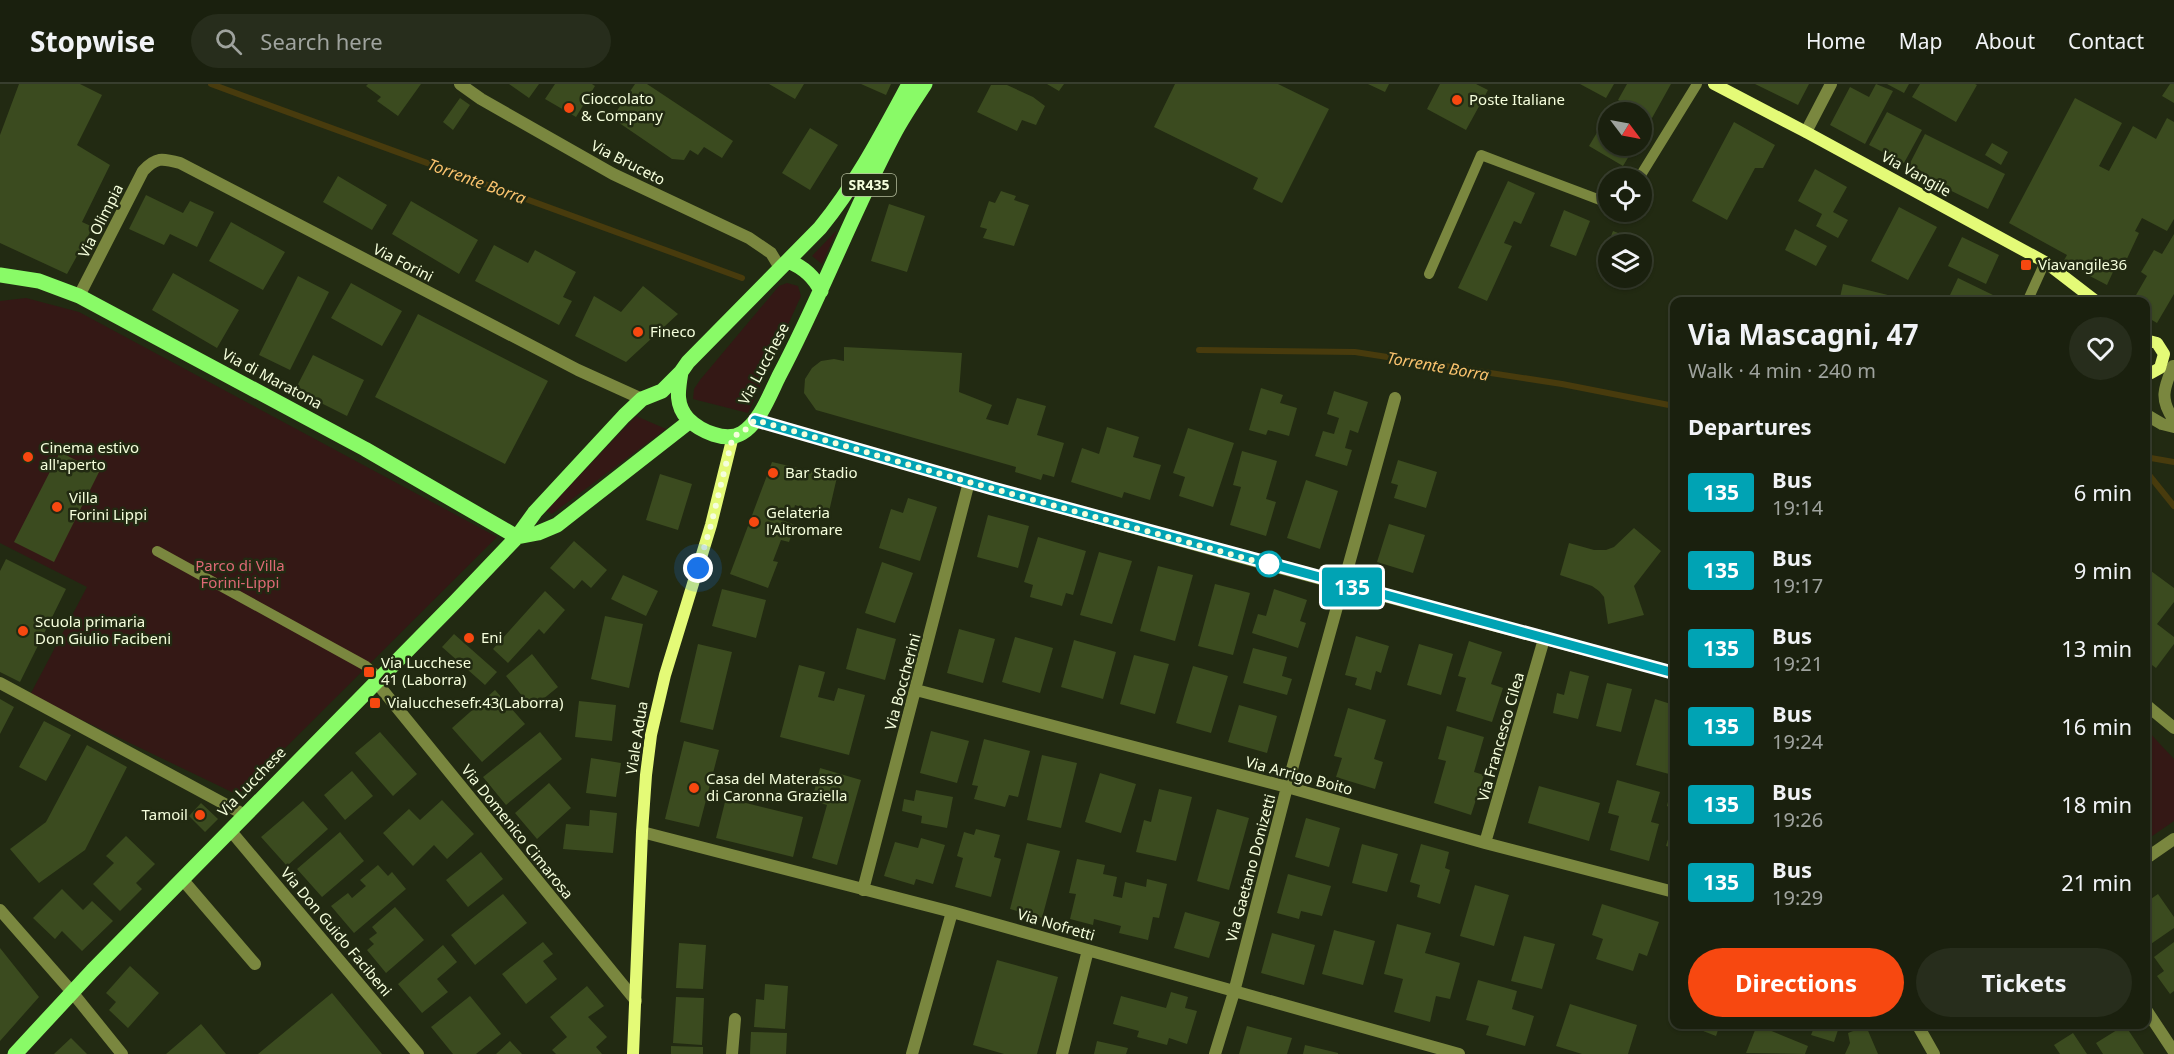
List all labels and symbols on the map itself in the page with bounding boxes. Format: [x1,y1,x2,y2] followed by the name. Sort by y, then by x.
[581,88,663,125] place label: Cioccolato & Company
[1469,89,1565,109] place label: Poste Italiane
[1450,93,1464,107] marker: Poste Italiane
[562,101,576,115] marker: Cioccolato & Company
[1598,102,1652,156] north arrow
[588,135,669,189] street label: Via Bruceto
[1878,146,1955,201] street label: Via Vangile
[425,153,529,209] water label: Torrente Borra
[842,174,896,196] road number: SR435
[73,180,127,261] street label: Via Olimpia
[370,238,437,286] street label: Via Forini
[2038,254,2127,274] place label: Viavangile36
[2019,258,2033,272] marker: Viavangile36
[733,319,793,408] street label: Via Lucchese
[650,321,696,341] place label: Fineco
[631,325,645,339] marker: Fineco
[219,343,326,413] street label: Via di Maratona
[1385,346,1491,386] water label: Torrente Borra
[40,437,139,474] place label: Cinema estivo all'aperto
[21,450,35,464] marker: Cinema estivo all'aperto
[785,462,858,482] place label: Bar Stadio
[766,466,780,480] marker: Bar Stadio
[69,487,147,524] place label: Villa Forini Lippi
[50,500,64,514] marker: Villa Forini Lippi
[766,502,843,539] place label: Gelateria l'Altromare
[747,515,761,529] marker: Gelateria l'Altromare
[1256,551,1282,577] unlabelled marker
[683,553,713,583] your location
[195,555,285,592] park label: Parco di Villa Forini-Lippi
[1318,568,1386,606] line badge: 135
[35,611,171,648] place label: Scuola primaria Don Giulio Facibeni
[16,624,30,638] marker: Scuola primaria Don Giulio Facibeni
[481,627,502,647] place label: Eni
[462,631,476,645] marker: Eni
[880,631,925,732] street label: Via Boccherini
[381,652,471,689] place label: Via Lucchese 41 (Laborra)
[362,665,376,679] marker: Via Lucchese 41 (Laborra)
[1472,670,1528,804] street label: Via Francesco Cilea
[387,692,563,712] place label: Vialucchesefr.43(Laborra)
[368,696,382,710] marker: Vialucchesefr.43(Laborra)
[620,700,652,776] street label: Viale Adua
[213,742,290,821] street label: Via Lucchese
[1243,751,1355,799] street label: Via Arrigo Boito
[457,760,578,903] street label: Via Domenico Cimarosa
[706,768,847,805] place label: Casa del Materasso di Caronna Graziella
[687,781,701,795] marker: Casa del Materasso di Caronna Graziella
[1221,792,1279,944] street label: Via Gaetano Donizetti
[142,804,188,824] place label: Tamoil
[193,808,207,822] marker: Tamoil
[277,863,397,1000] street label: Via Don Guido Facibeni
[1015,903,1097,945] street label: Via Nofretti

